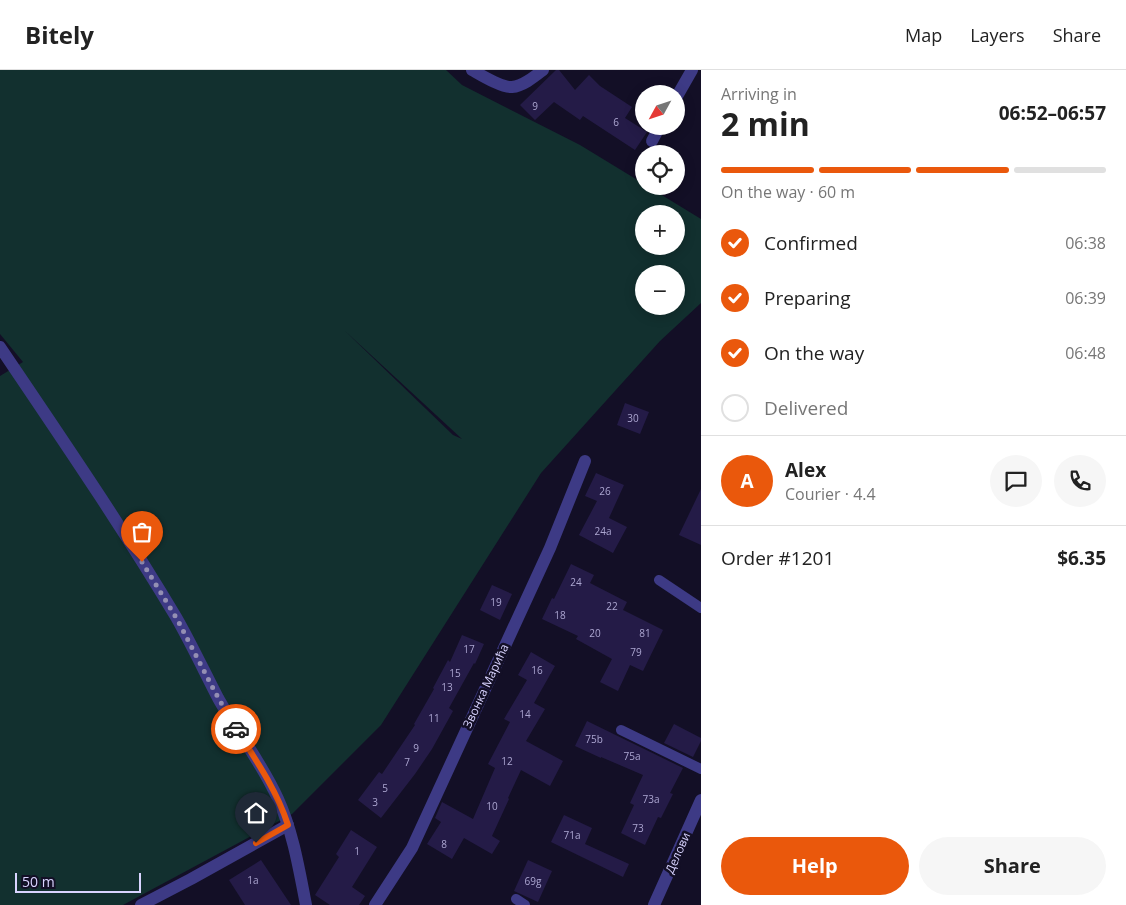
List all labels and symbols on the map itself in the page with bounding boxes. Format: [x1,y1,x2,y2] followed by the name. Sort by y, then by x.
[635,85,685,135] north arrow
[532,99,538,113] house number: 9
[613,115,619,129] house number: 6
[627,411,639,425] house number: 30
[599,484,611,498] house number: 26
[121,511,163,562] pin
[595,524,612,538] house number: 24a
[570,575,582,589] house number: 24
[490,595,502,609] house number: 19
[606,599,618,613] house number: 22
[554,608,566,622] house number: 18
[589,626,601,640] house number: 20
[639,626,651,640] house number: 81
[459,641,513,731] street label: Звонка Марића
[463,642,475,656] house number: 17
[630,645,642,659] house number: 79
[531,663,543,677] house number: 16
[449,666,461,680] house number: 15
[441,680,453,694] house number: 13
[211,704,261,754] courier
[519,707,531,721] house number: 14
[428,711,440,725] house number: 11
[585,732,603,746] house number: 75b
[413,741,419,755] house number: 9
[624,749,641,763] house number: 75a
[501,754,513,768] house number: 12
[404,755,410,769] house number: 7
[382,781,388,795] house number: 5
[235,792,277,843] pin
[643,792,660,806] house number: 73a
[372,795,378,809] house number: 3
[486,799,498,813] house number: 10
[632,821,644,835] house number: 73
[564,828,581,842] house number: 71a
[661,829,694,876] street label: Делови
[441,837,447,851] house number: 8
[354,844,360,858] house number: 1
[15,870,141,893] scale bar
[247,873,259,887] house number: 1a
[525,874,542,888] house number: 69g

